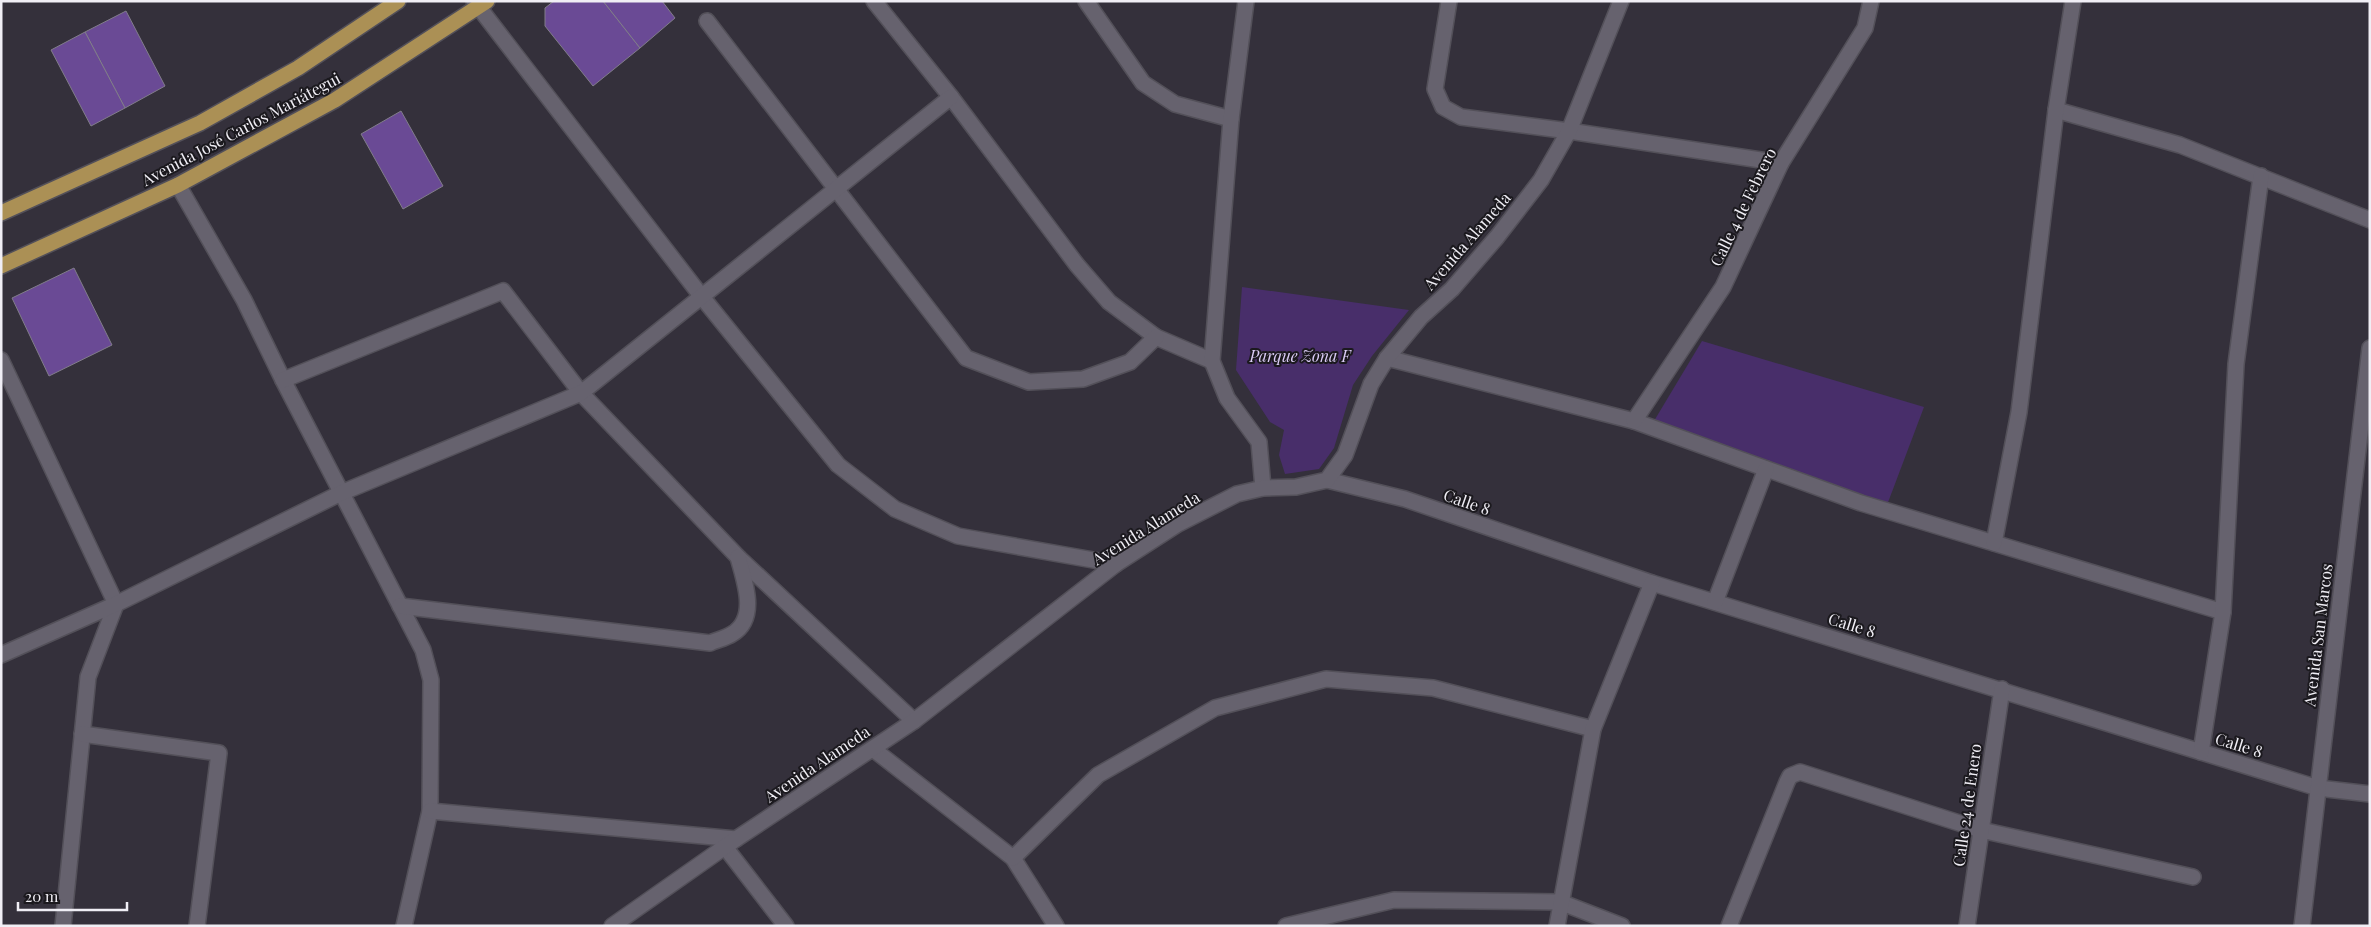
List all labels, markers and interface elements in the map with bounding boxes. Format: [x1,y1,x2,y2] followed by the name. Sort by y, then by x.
[137,67,344,190] street label: Avenida José Carlos Mariátegui
[1705,144,1780,269] street label: Calle 4 de Febrero
[1418,187,1515,295] street label: Avenida Alameda
[1248,345,1352,366] park label: Parque Zona F
[1441,484,1493,519] street label: Calle 8
[1087,486,1203,570] street label: Avenida Alameda
[2298,562,2337,708] street label: Avenida San Marcos
[1826,607,1878,642] street label: Calle 8
[759,721,874,807] street label: Avenida Alameda
[2213,727,2265,762] street label: Calle 8
[1947,742,1986,868] street label: Calle 24 de Enero
[18,880,126,912] scale bar
[25,886,59,906] text: 20 m

